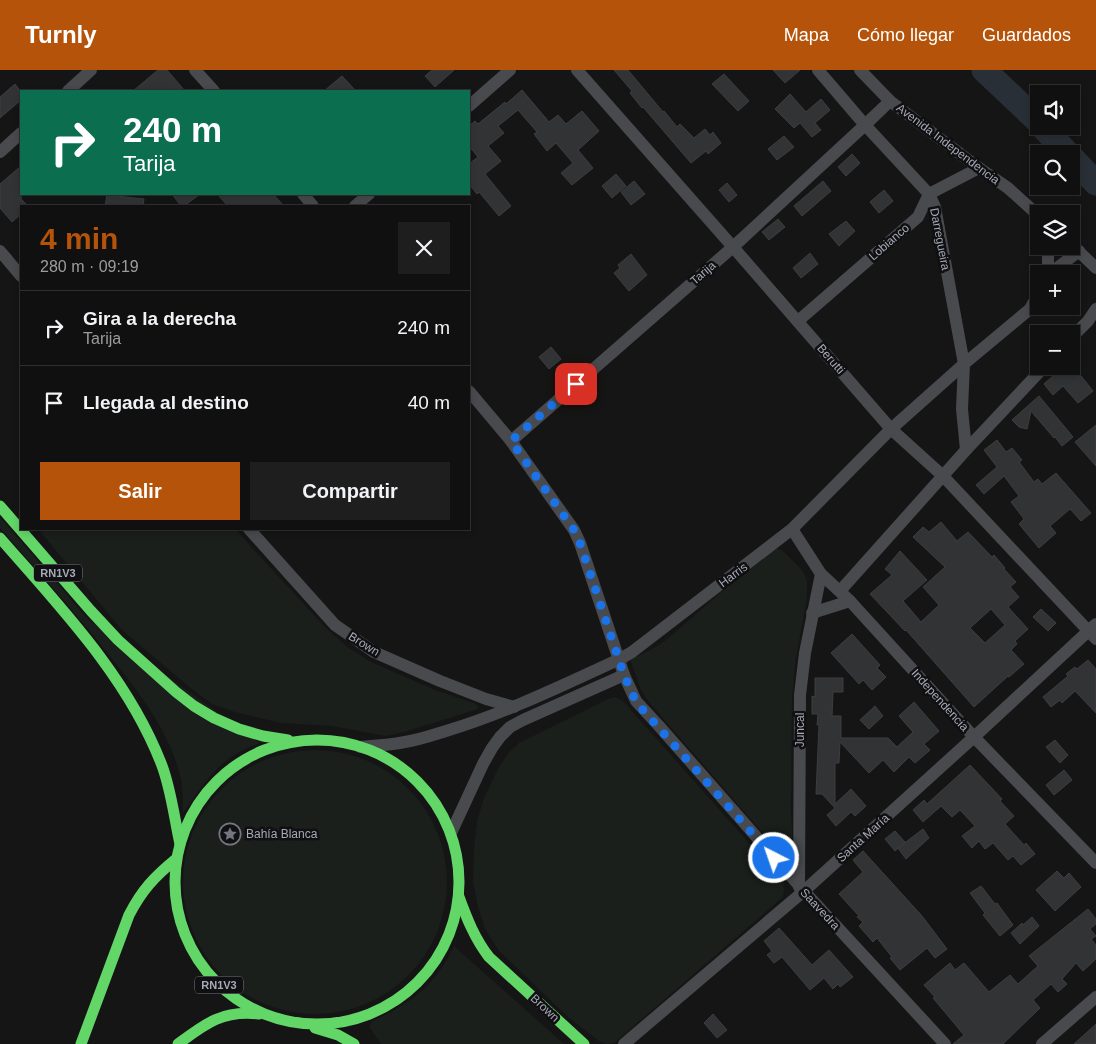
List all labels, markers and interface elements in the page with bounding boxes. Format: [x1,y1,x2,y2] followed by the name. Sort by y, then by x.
[25,21,97,48] text: Turnly
[784,25,829,45] text: Mapa
[857,25,954,45] text: Cómo llegar
[982,25,1071,45] text: Guardados
[1030,85,1080,375] map controls
[1030,85,1080,135] button: sound
[894,101,1002,187] street label: Avenida Independencia
[40,110,105,175] icon: right
[123,110,222,149] text: 240 m
[1030,145,1080,195] button: search
[123,151,176,176] text: Tarija
[1030,205,1080,255] button: layers
[927,207,953,272] street label: Darregueira
[866,221,912,263] street label: Lobianco
[40,222,118,255] text: 4 min
[398,222,450,274] button: close
[40,258,139,275] text: 280 m · 09:19
[688,258,719,288] street label: Tarija
[1030,265,1080,315] button: +
[83,308,236,329] text: Gira a la derecha
[40,314,68,342] icon: right
[397,317,450,338] text: 240 m
[1030,325,1080,375] button: −
[83,330,121,347] text: Tarija
[814,341,848,377] street label: Berutti
[555,363,597,405] pin
[562,370,590,398] icon: arrive
[40,389,68,417] icon: arrive
[83,392,249,413] text: Llegada al destino
[408,392,450,413] text: 40 m
[40,462,240,520] button: Salir
[250,462,450,520] button: Compartir
[716,560,750,590] street label: Harris
[34,564,82,582] road number: RN1V3
[346,629,382,659] street label: Brown
[908,666,972,734] street label: Independencia
[793,713,807,747] street label: Juncal
[834,811,892,865] street label: Santa María
[218,822,242,846] place icon: Bahía Blanca
[246,827,318,841] place label: Bahía Blanca
[747,831,799,883] position arrow
[797,885,843,933] street label: Saavedra
[195,976,243,994] road number: RN1V3
[528,991,562,1025] street label: Brown

